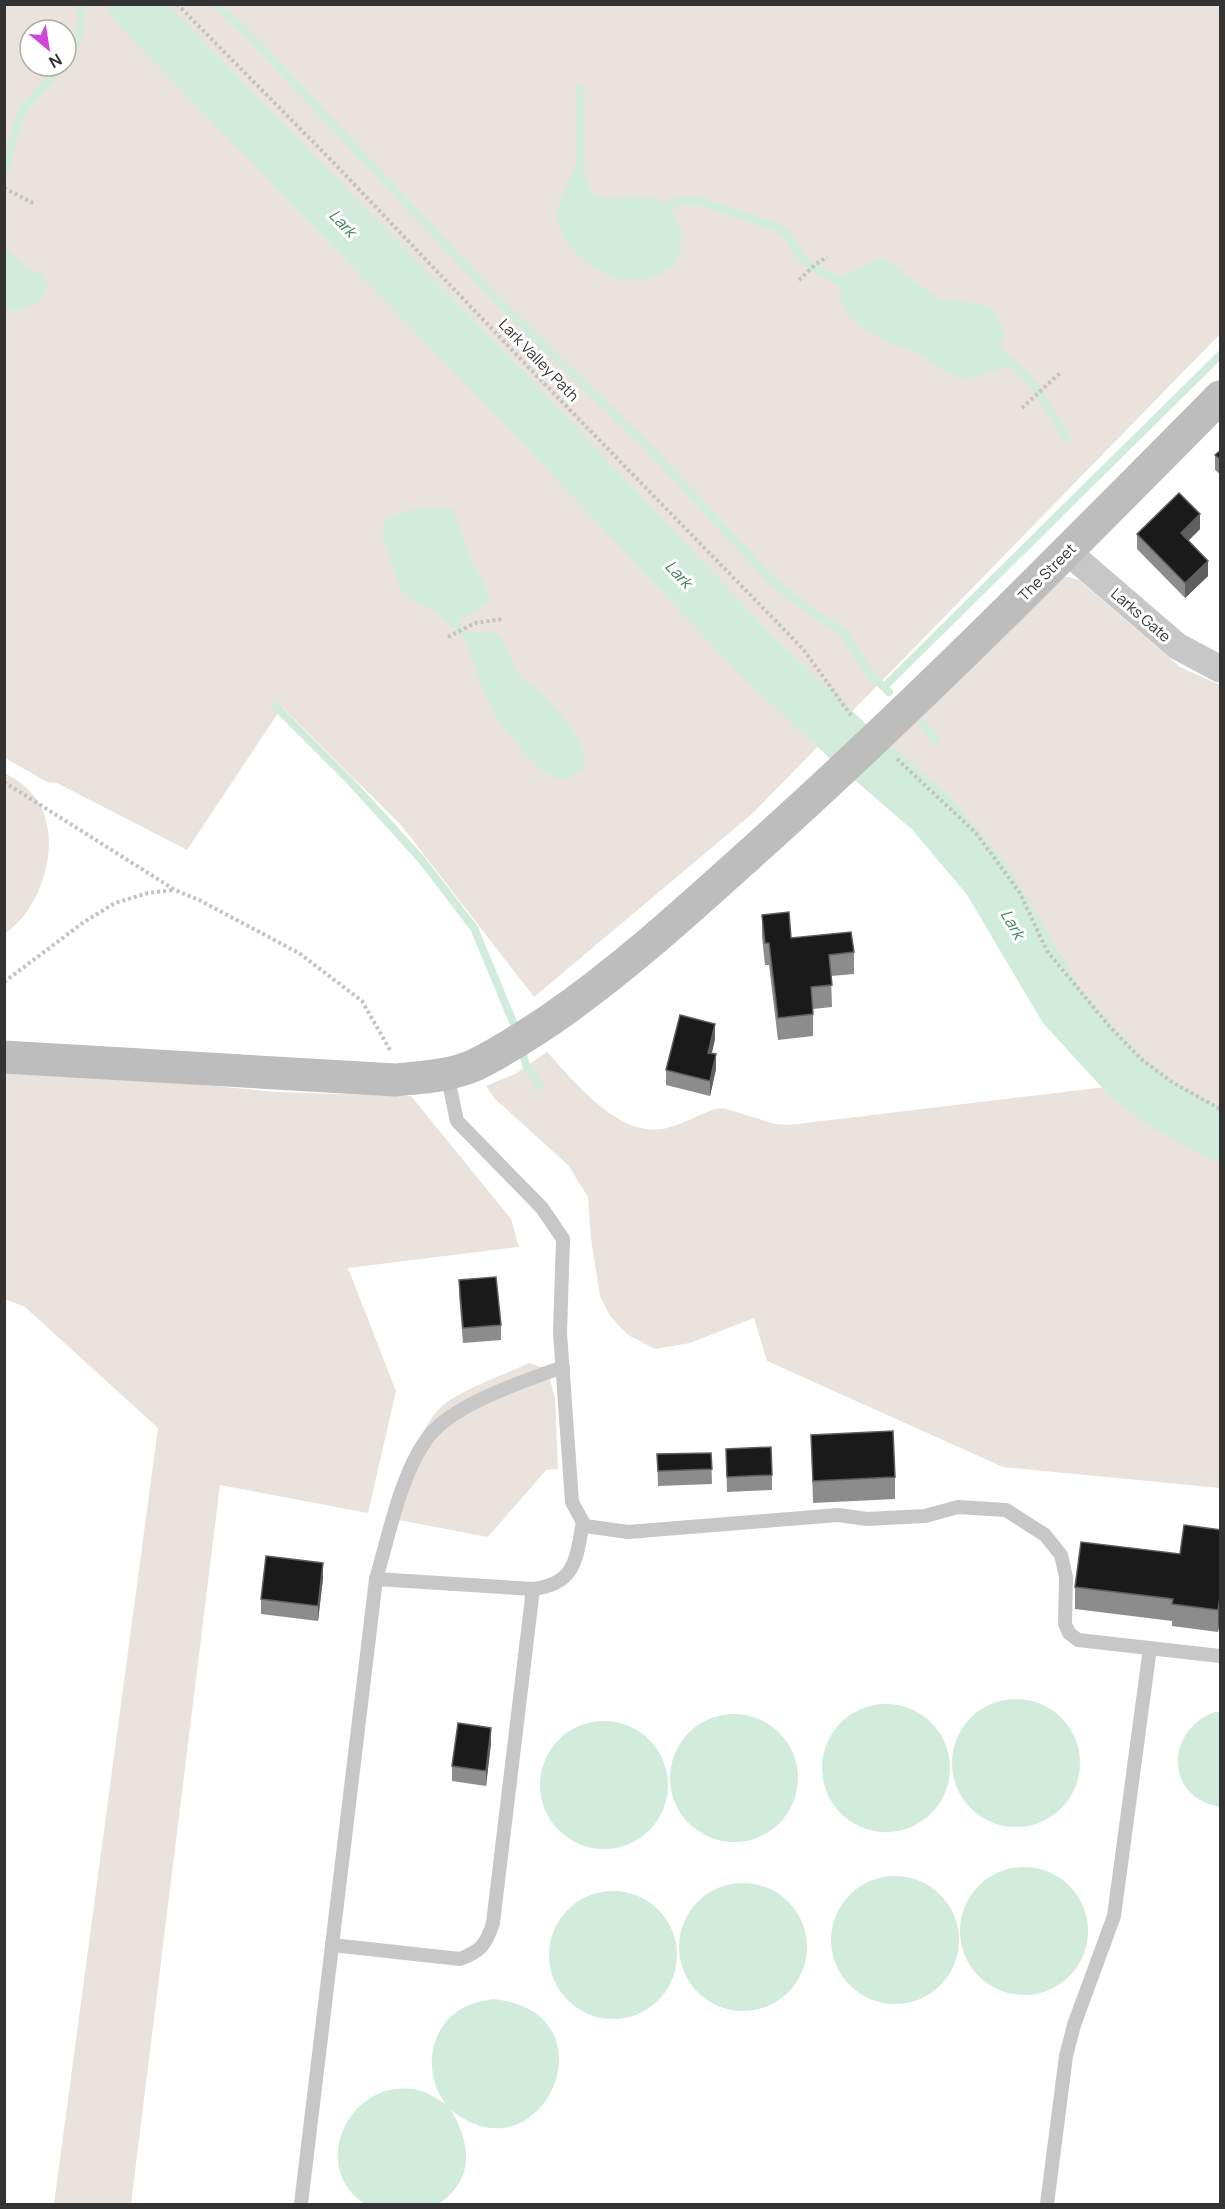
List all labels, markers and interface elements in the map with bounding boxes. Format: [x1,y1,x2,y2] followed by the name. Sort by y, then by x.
[18,18,78,78] north arrow
[45,49,66,73] text: N
[324,204,363,243] water label: Lark
[494,314,584,406] street label: Lark Valley Path
[1014,539,1080,605] street label: The Street
[660,555,699,594] water label: Lark
[1107,583,1176,647] street label: Larks Gate
[996,905,1031,945] water label: Lark

